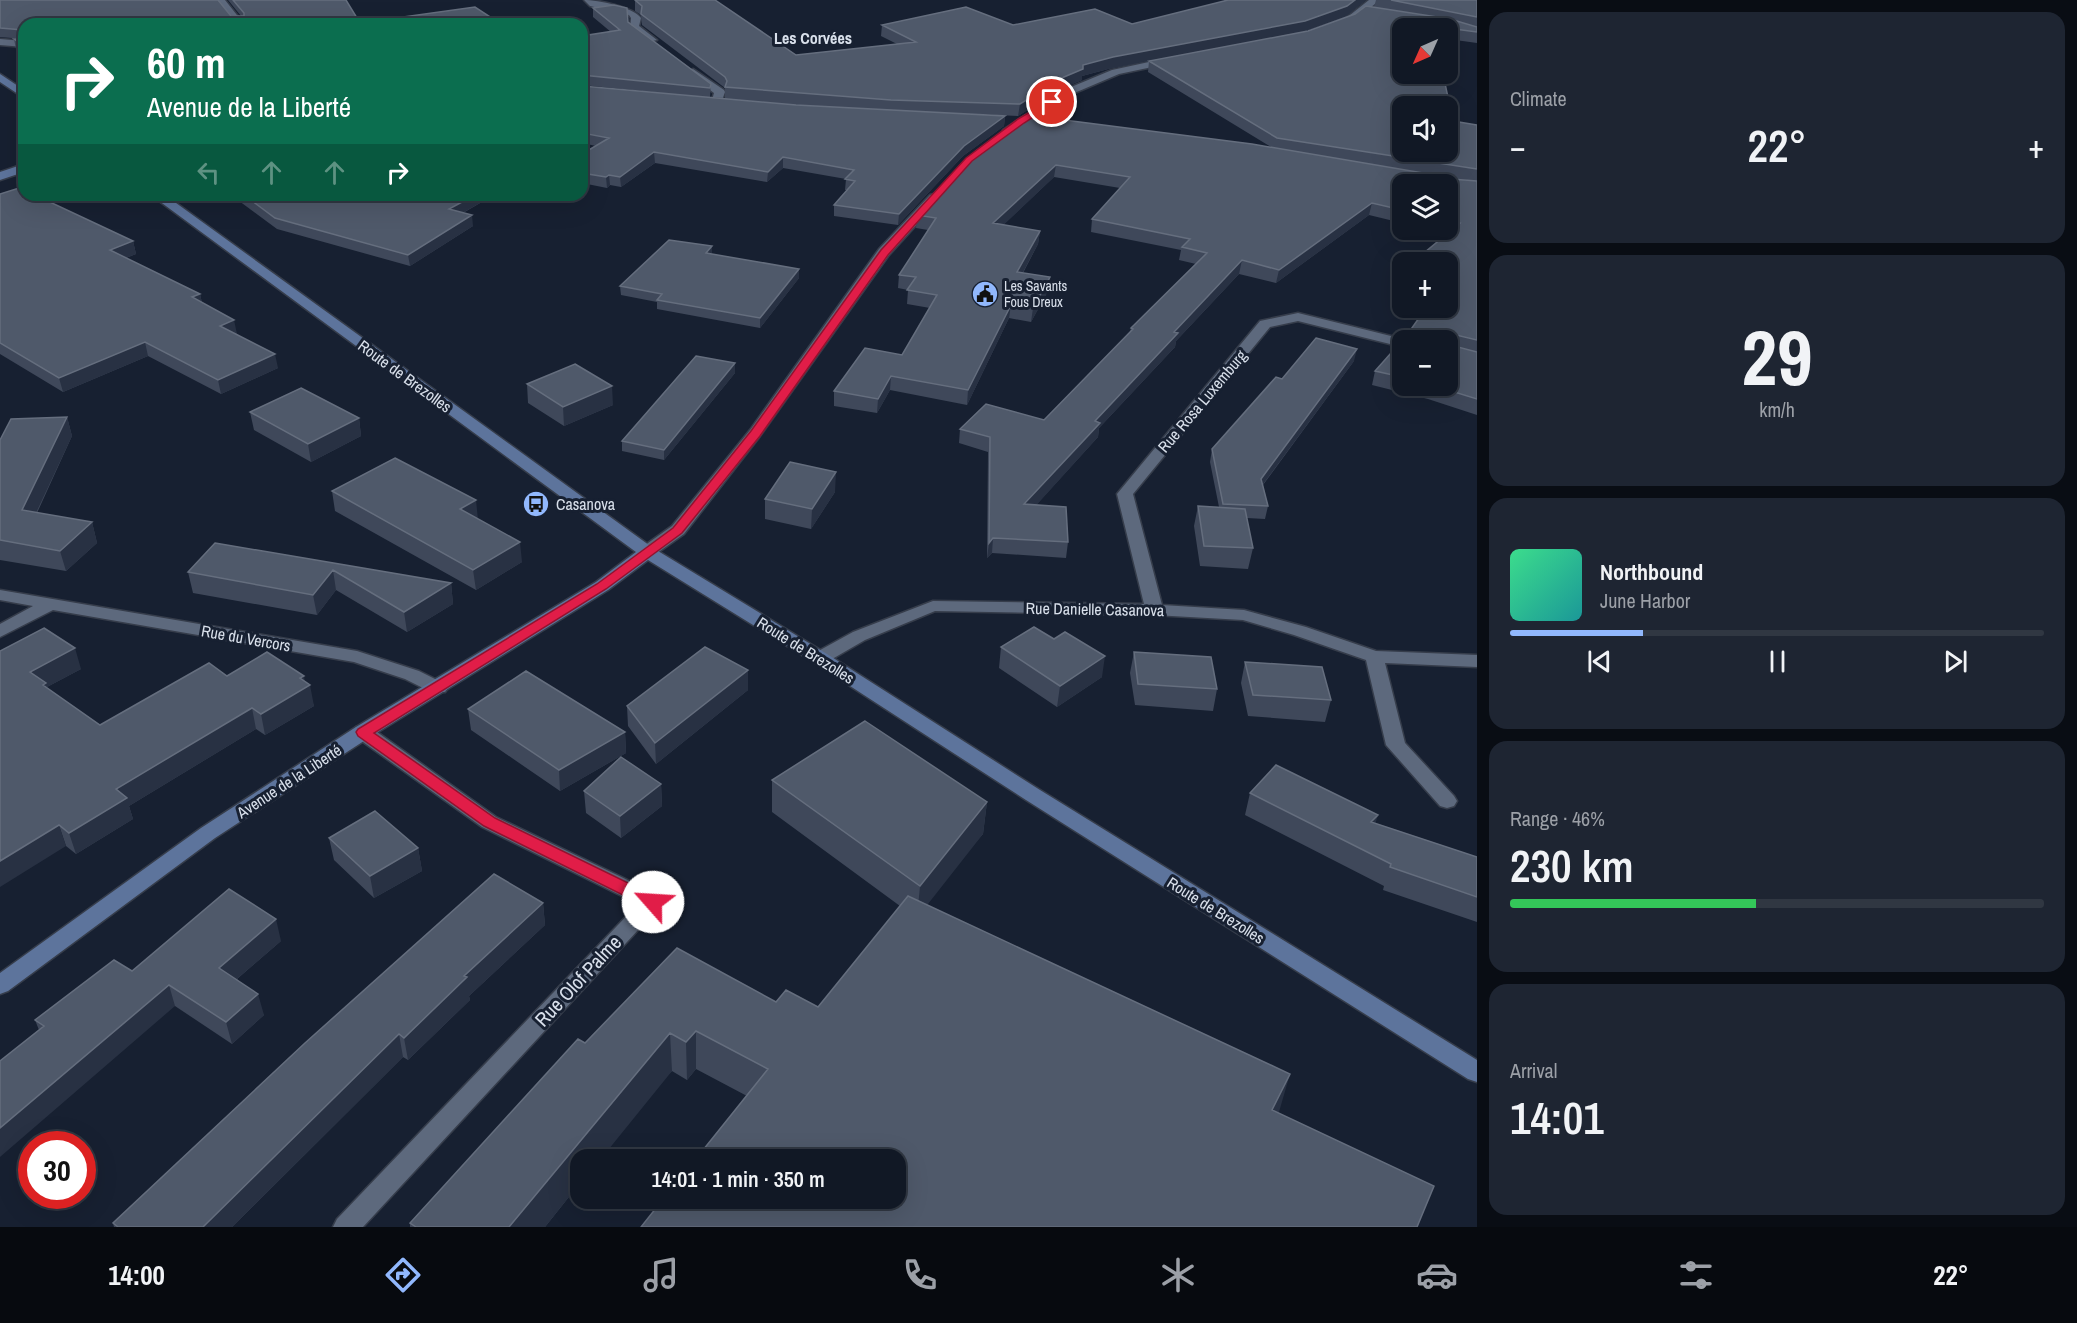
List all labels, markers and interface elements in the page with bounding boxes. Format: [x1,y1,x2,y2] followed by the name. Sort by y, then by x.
[1392,18,1458,84] north arrow
[1392,18,1458,396] map controls
[774,27,852,49] district label: Les Corvées
[147,35,226,91] text: 60 m
[48,42,126,120] icon: right
[1026,76,1077,127] pin
[1035,85,1068,118] icon: arrive
[1510,85,1567,112] text: Climate
[147,89,351,125] text: Avenue de la Liberté
[1392,96,1458,162] button: sound
[1747,115,1807,176] text: 22°
[1510,124,1526,168] text: −
[2028,124,2044,168] text: +
[192,156,225,189] icon: left
[255,156,288,189] icon: ahead
[318,156,351,189] icon: ahead
[381,156,414,189] icon: right
[1392,174,1458,240] button: layers
[1392,252,1458,318] button: +
[1004,277,1067,311] place label: Les Savants Fous Dreux
[970,279,1000,309] public building icon: Les Savants Fous Dreux
[1741,304,1813,409] text: 29
[1392,330,1458,396] button: −
[354,335,456,417] street label: Route de Brezolles
[1153,345,1252,457] street label: Rue Rosa Luxemburg
[1759,396,1795,423] text: km/h
[521,489,551,519] bus stop icon: Casanova
[556,493,616,515] place label: Casanova
[1600,557,1703,587] text: Northbound
[1600,587,1690,614] text: June Harbor
[1026,597,1165,621] street label: Rue Danielle Casanova
[753,611,859,689] street label: Route de Brezolles
[200,619,292,657] street label: Rue du Vercors
[1583,645,1616,678] icon: previous
[1761,645,1794,678] icon: pause
[1939,645,1972,678] icon: next
[231,739,346,824] street label: Avenue de la Liberté
[1510,805,1605,832] text: Range · 46%
[1510,835,1634,896] text: 230 km
[621,870,685,934] position arrow
[1163,871,1269,949] street label: Route de Brezolles
[528,929,627,1032] street label: Rue Olof Palme
[1510,1057,1557,1084] text: Arrival
[1510,1087,1604,1148] text: 14:01
[18,1131,96,1209] speed limit sign: 30
[651,1164,825,1194] text: 14:01 · 1 min · 350 m
[382,1254,424,1296] icon: directions
[640,1254,682,1296] icon: music
[899,1254,941,1296] icon: phone
[1157,1254,1199,1296] icon: climate
[1416,1254,1458,1296] icon: car
[1675,1254,1717,1296] icon: filters
[108,1257,165,1293] text: 14:00
[1933,1257,1969,1293] text: 22°

